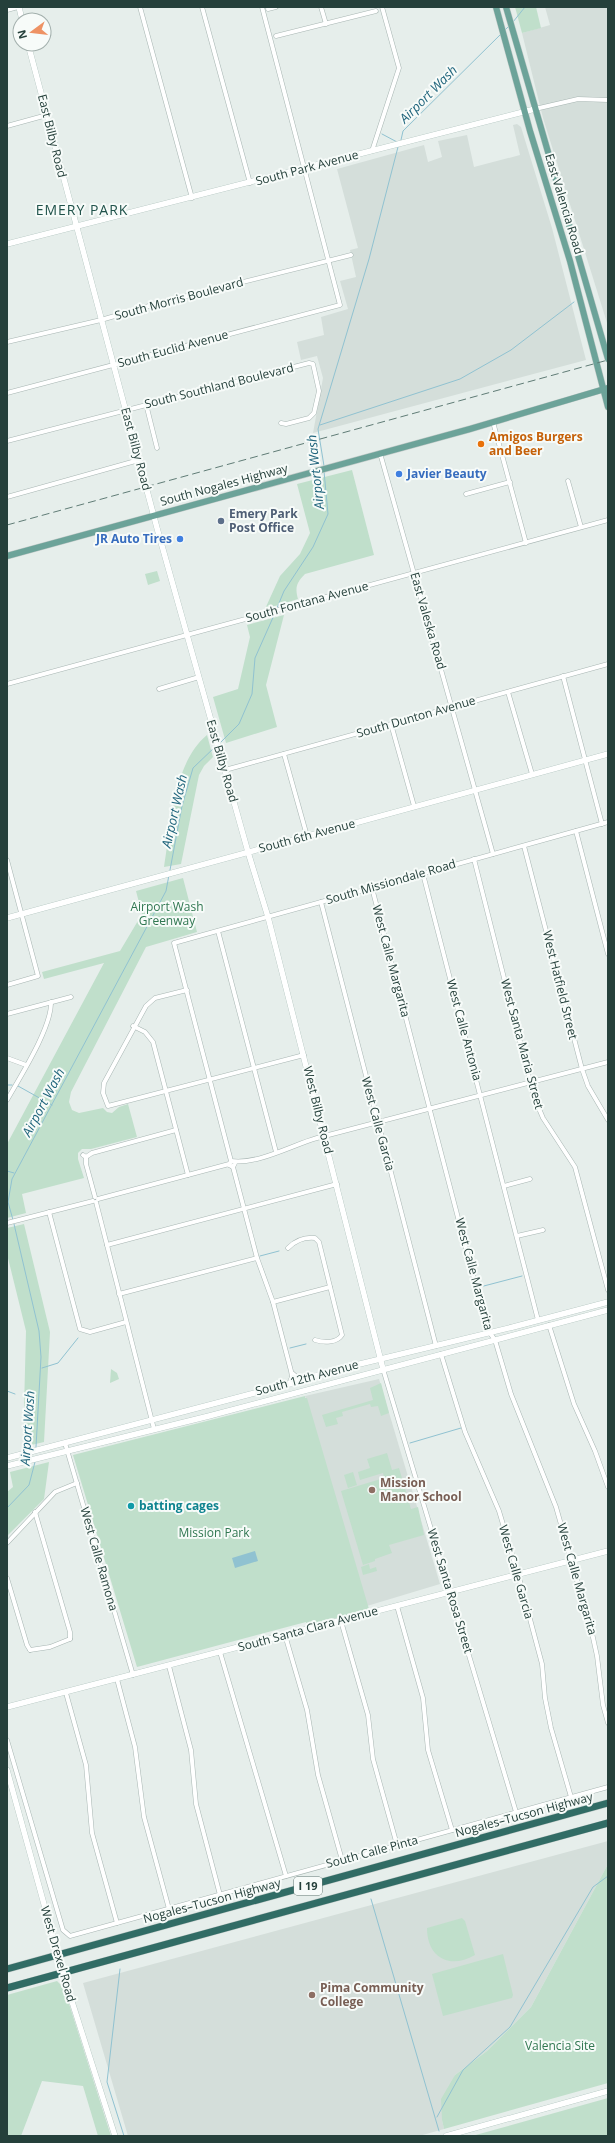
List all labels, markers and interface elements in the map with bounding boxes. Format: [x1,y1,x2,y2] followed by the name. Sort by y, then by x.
[12,12,52,52] north arrow
[13,28,30,41] text: N
[394,61,461,128] water label: Airport Wash
[34,92,71,179] street label: East Bilby Road
[254,146,360,189] street label: South Park Avenue
[541,151,588,256] street label: East Valencia Road
[36,200,128,219] district label: EMERY PARK
[113,273,245,324] street label: South Morris Boulevard
[116,325,230,371] street label: South Euclid Avenue
[142,359,295,412] street label: South Southland Boulevard
[117,405,156,492] street label: East Bilby Road
[489,428,583,459] place label: Amigos Burgers and Beer
[302,434,328,511] water label: Airport Wash
[476,439,486,449] marker: Amigos Burgers and Beer
[158,459,291,510] street label: South Nogales Highway
[406,465,487,482] place label: Javier Beauty
[394,469,404,479] marker: Javier Beauty
[229,505,298,536] place label: Emery Park Post Office
[216,516,226,526] marker: Emery Park Post Office
[95,530,172,547] place label: JR Auto Tires
[175,534,185,544] marker: JR Auto Tires
[406,570,450,672] street label: East Valeska Road
[244,577,370,626] street label: South Fontana Avenue
[354,691,478,742] street label: South Dunton Avenue
[203,717,242,804] street label: East Bilby Road
[157,773,191,850] water label: Airport Wash
[257,814,357,857] street label: South 6th Avenue
[324,855,458,908] street label: South Missiondale Road
[130,898,204,929] park label: Airport Wash Greenway
[368,903,415,1019] street label: West Calle Margarita
[539,929,582,1041] street label: West Hatfield Street
[443,977,486,1083] street label: West Calle Antonia
[497,977,548,1111] street label: West Santa Maria Street
[299,1064,338,1156] street label: West Bilby Road
[17,1065,69,1140] water label: Airport Wash
[358,1075,399,1173] street label: West Calle Garcia
[451,1216,498,1332] street label: West Calle Margarita
[253,1356,361,1399] street label: South 12th Avenue
[15,1390,39,1467] water label: Airport Wash
[380,1474,462,1505] place label: Mission Manor School
[367,1485,377,1495] marker: Mission Manor School
[139,1497,219,1514] place label: batting cages
[126,1501,136,1511] marker: batting cages
[76,1505,122,1613] street label: West Calle Ramona
[553,1521,602,1637] street label: West Calle Margarita
[495,1523,538,1621] street label: West Calle Garcia
[178,1524,250,1541] park label: Mission Park
[423,1527,478,1655] street label: West Santa Rosa Street
[236,1602,380,1655] street label: South Santa Clara Avenue
[453,1788,595,1841] street label: Nogales–Tucson Highway
[324,1831,420,1872] street label: South Calle Pinta
[141,1874,283,1927] street label: Nogales–Tucson Highway
[294,1877,322,1895] road number: I 19
[37,1904,80,2004] street label: West Drexel Road
[320,1979,424,2010] place label: Pima Community College
[307,1990,317,2000] marker: Pima Community College
[525,2037,595,2054] park label: Valencia Site

